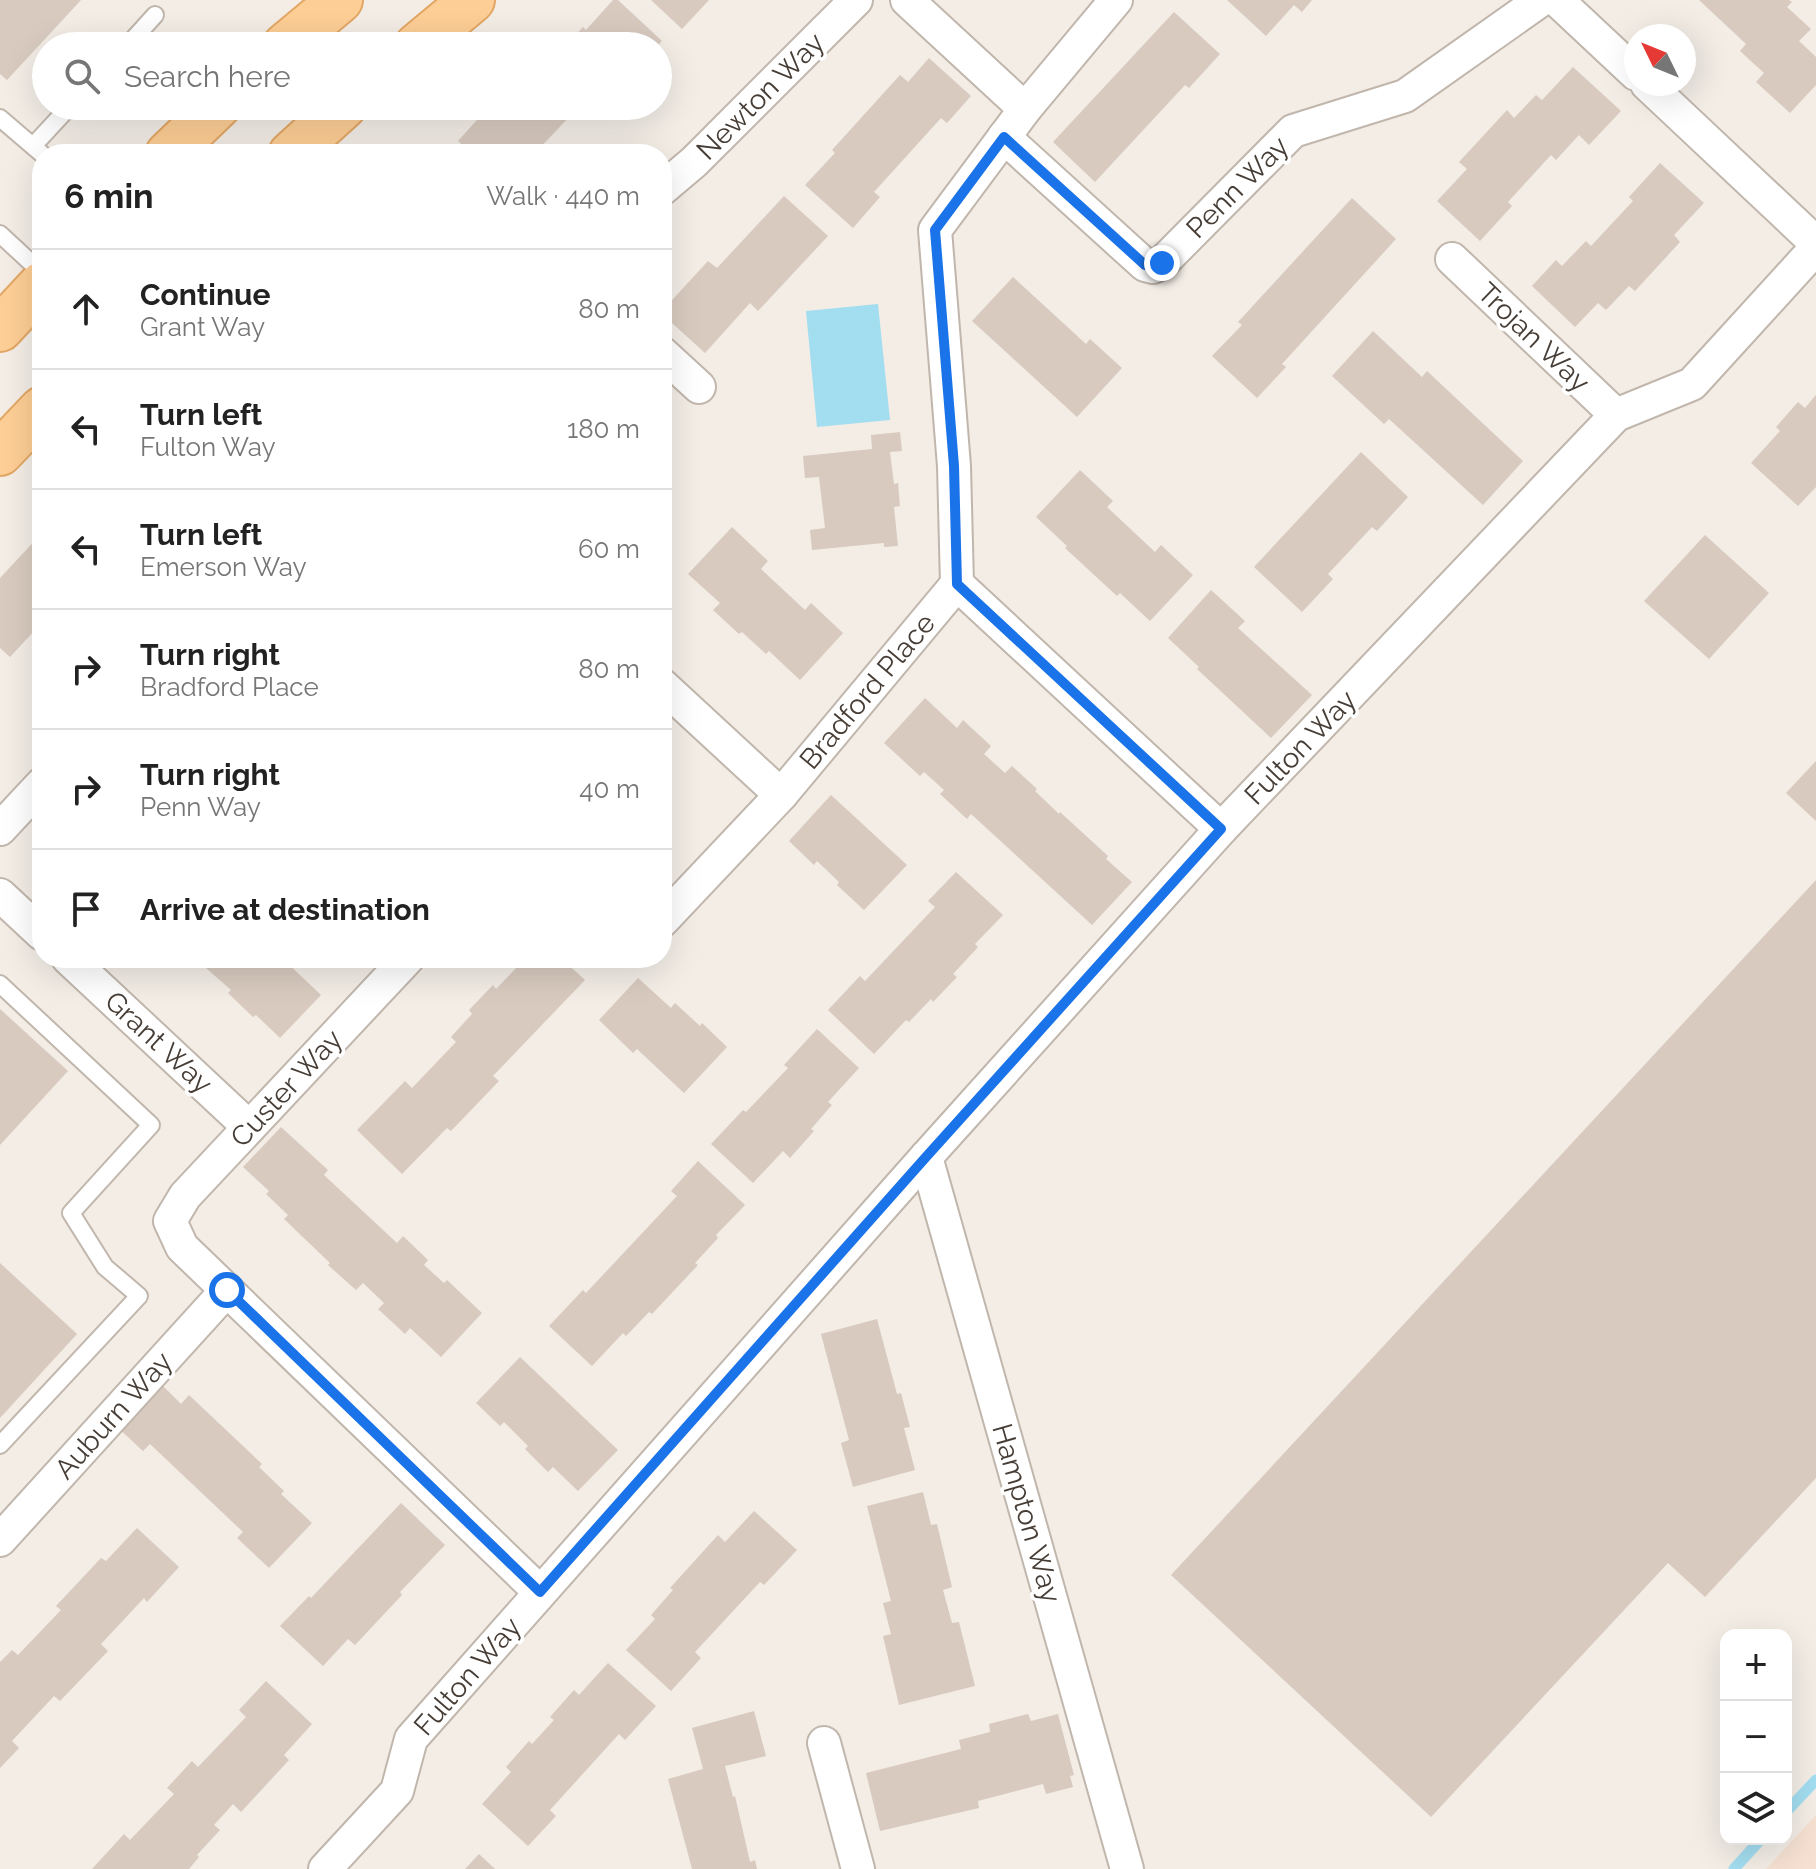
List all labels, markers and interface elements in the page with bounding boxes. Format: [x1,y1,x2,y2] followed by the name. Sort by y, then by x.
[1624,24,1696,96] north arrow
[690,26,831,167] street label: Newton Way
[32,32,672,120] search box
[60,54,104,98] icon: search
[124,59,291,94] text: Search here
[1180,130,1295,245] street label: Penn Way
[64,176,154,216] text: 6 min
[486,181,640,211] text: Walk · 440 m
[1144,245,1180,281] route end
[1471,276,1596,399] street label: Trojan Way
[140,277,271,312] text: Continue
[64,287,108,331] icon: ahead
[578,294,640,324] text: 80 m
[140,312,265,342] text: Grant Way
[140,397,262,432] text: Turn left
[64,407,108,451] icon: left
[567,414,640,444] text: 180 m
[140,432,276,462] text: Fulton Way
[140,517,262,552] text: Turn left
[64,527,108,571] icon: left
[578,534,640,564] text: 60 m
[140,552,307,582] text: Emerson Way
[793,607,942,776] street label: Bradford Place
[140,637,280,672] text: Turn right
[64,647,108,691] icon: right
[578,654,640,684] text: 80 m
[140,672,319,702] text: Bradford Place
[1238,683,1363,811] street label: Fulton Way
[140,757,280,792] text: Turn right
[64,767,108,811] icon: right
[579,774,640,804] text: 40 m
[140,792,261,822] text: Penn Way
[64,887,108,931] icon: arrive
[140,892,430,927] text: Arrive at destination
[98,984,219,1100] street label: Grant Way
[224,1023,349,1154] street label: Custer Way
[209,1272,245,1308] route start
[48,1345,179,1486] street label: Auburn Way
[985,1420,1068,1606] street label: Hampton Way
[407,1610,528,1742] street label: Fulton Way
[1720,1629,1792,1845] map controls
[1720,1629,1792,1701] button: +
[1720,1701,1792,1773] button: −
[1720,1773,1792,1845] button: layers

